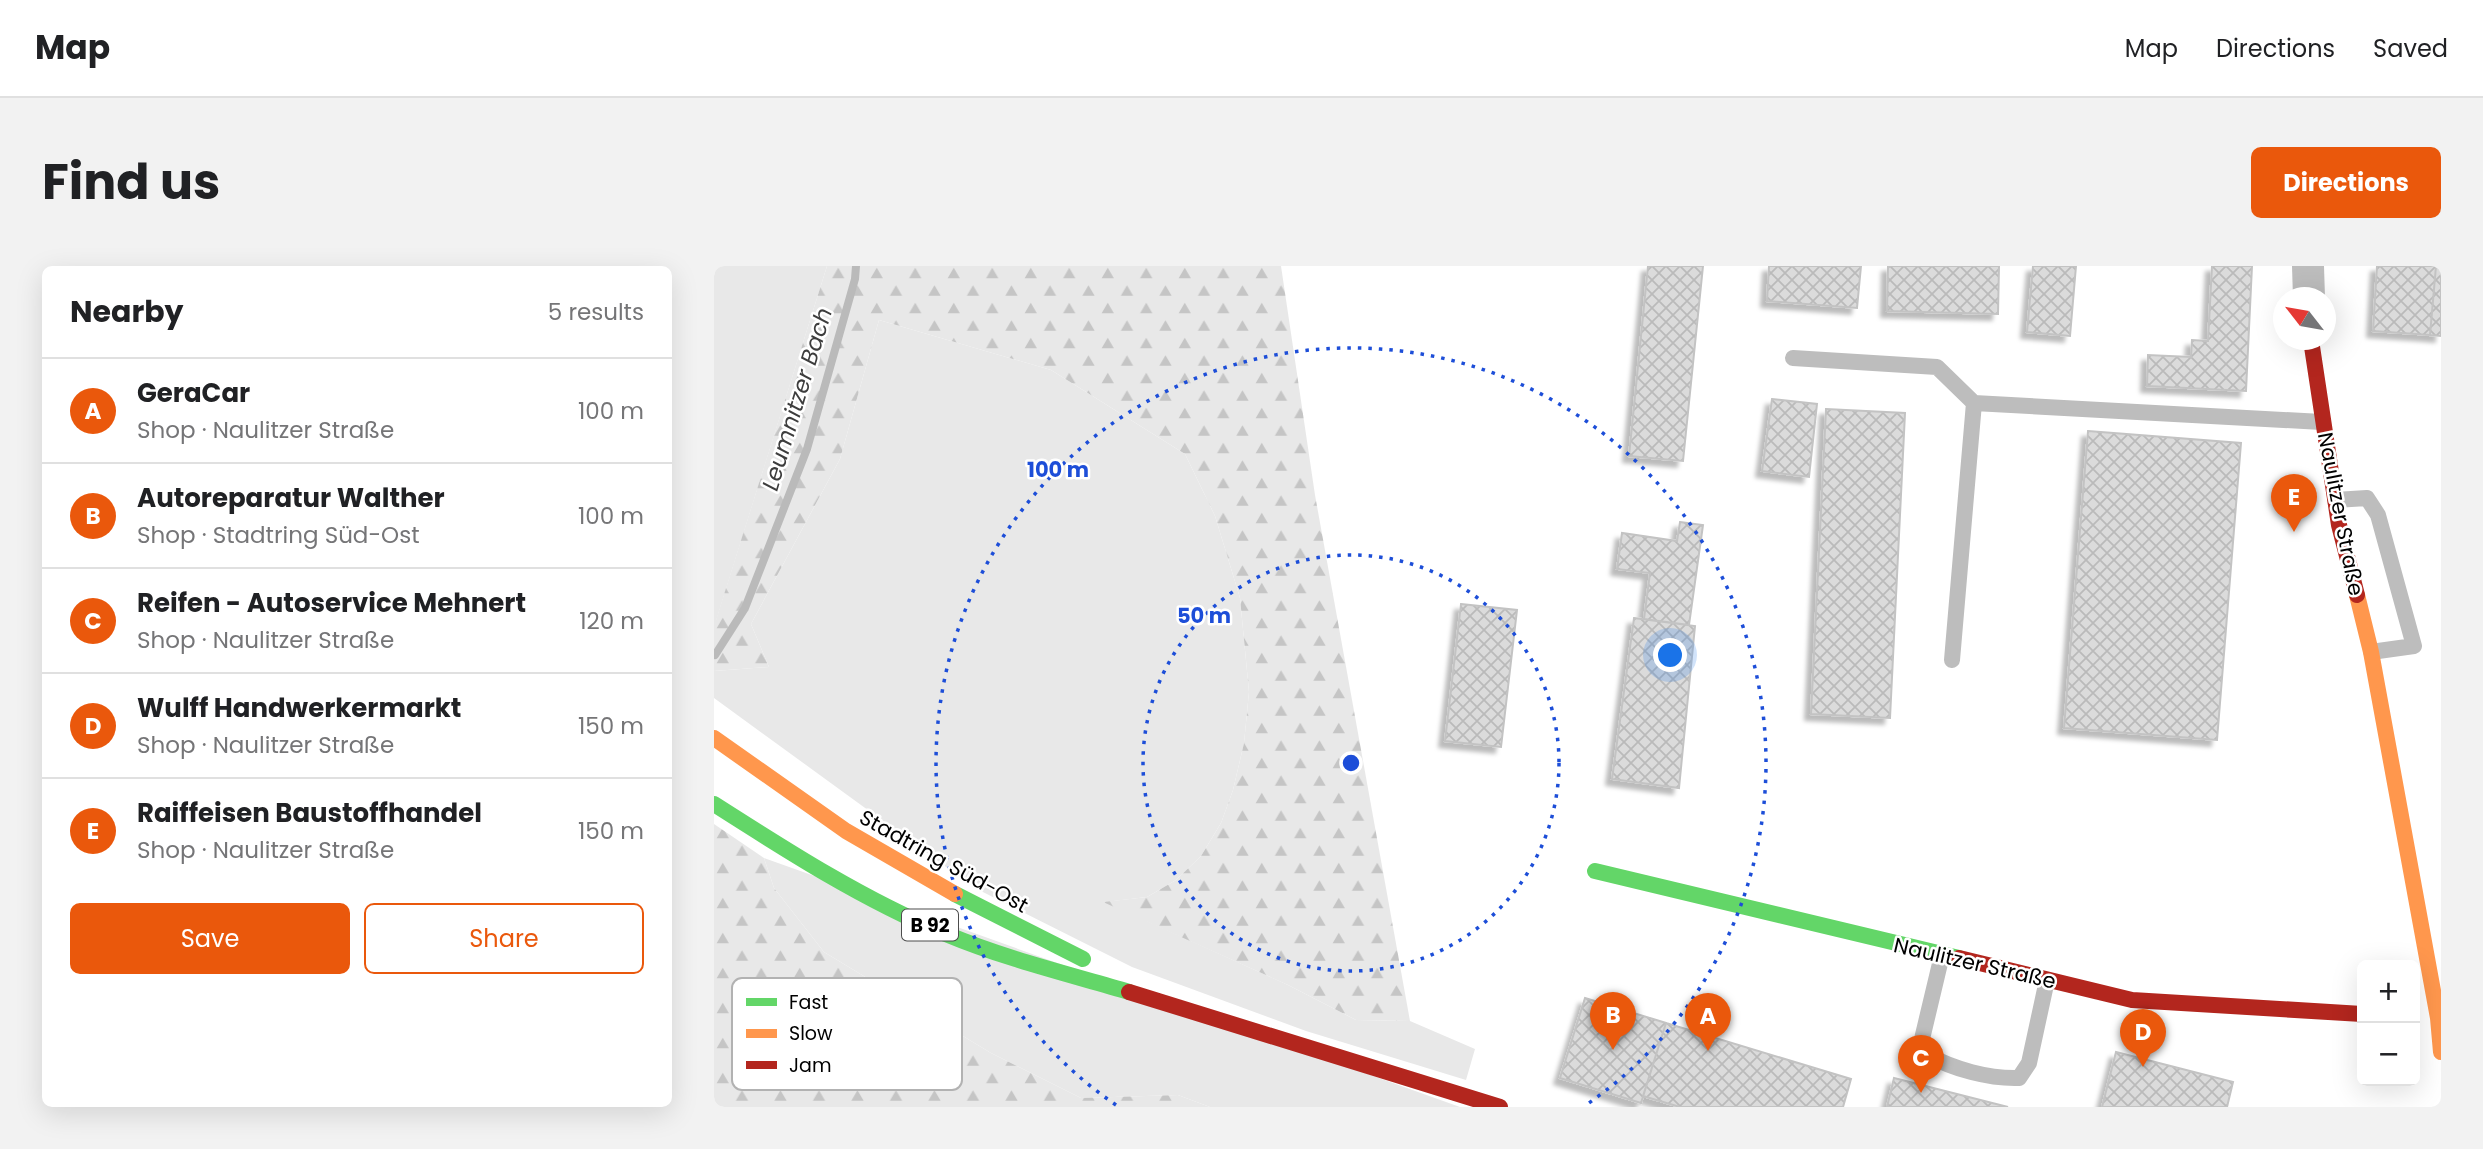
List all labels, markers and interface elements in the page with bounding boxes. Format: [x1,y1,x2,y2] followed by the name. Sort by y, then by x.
[35,24,110,71] text: Map
[2125,32,2178,65] text: Map
[2216,32,2335,65] text: Directions
[2373,32,2448,65] text: Saved
[2251,147,2441,218] button: Directions
[42,148,220,216] text: Find us
[2273,287,2336,350] north arrow
[70,290,184,333] text: Nearby
[548,296,644,328] text: 5 results
[754,304,840,494] water label: Leumnitzer Bach
[137,375,250,411] text: GeraCar
[85,395,101,427] text: A
[578,395,644,427] text: 100 m
[137,414,394,446] text: Shop · Naulitzer Straße
[2311,430,2371,598] street label: Naulitzer Straße
[1027,455,1089,484] text: 100 m
[2271,474,2317,532] pin: E
[137,480,445,516] text: Autoreparatur Walther
[85,500,101,532] text: B
[578,500,644,532] text: 100 m
[137,519,420,551] text: Shop · Stadtring Süd-Ost
[137,585,526,621] text: Reifen - Autoservice Mehnert
[1177,601,1231,630] text: 50 m
[84,605,102,637] text: C
[579,605,644,637] text: 120 m
[137,624,394,656] text: Shop · Naulitzer Straße
[1653,638,1687,672] your location
[137,690,461,726] text: Wulff Handwerkermarkt
[85,710,101,742] text: D
[578,710,644,742] text: 150 m
[137,729,394,761] text: Shop · Naulitzer Straße
[1339,751,1363,775] centre of rings
[137,795,482,831] text: Raiffeisen Baustoffhandel
[854,803,1034,919] street label: Stadtring Süd-Ost
[87,815,99,847] text: E
[578,815,644,847] text: 150 m
[137,834,394,866] text: Shop · Naulitzer Straße
[70,903,350,974] button: Save
[364,903,644,974] button: Share
[902,910,958,940] road number: B 92
[1891,930,2059,996] street label: Naulitzer Straße
[2357,960,2420,1086] map controls
[2357,960,2420,1023] button: +
[732,978,962,1090] legend
[789,989,828,1016] text: Fast
[1590,992,1636,1050] pin: B
[1685,993,1731,1051] pin: A
[2120,1009,2166,1067] pin: D
[789,1020,833,1047] text: Slow
[2357,1023,2420,1086] button: −
[1898,1035,1944,1093] pin: C
[789,1052,831,1079] text: Jam

